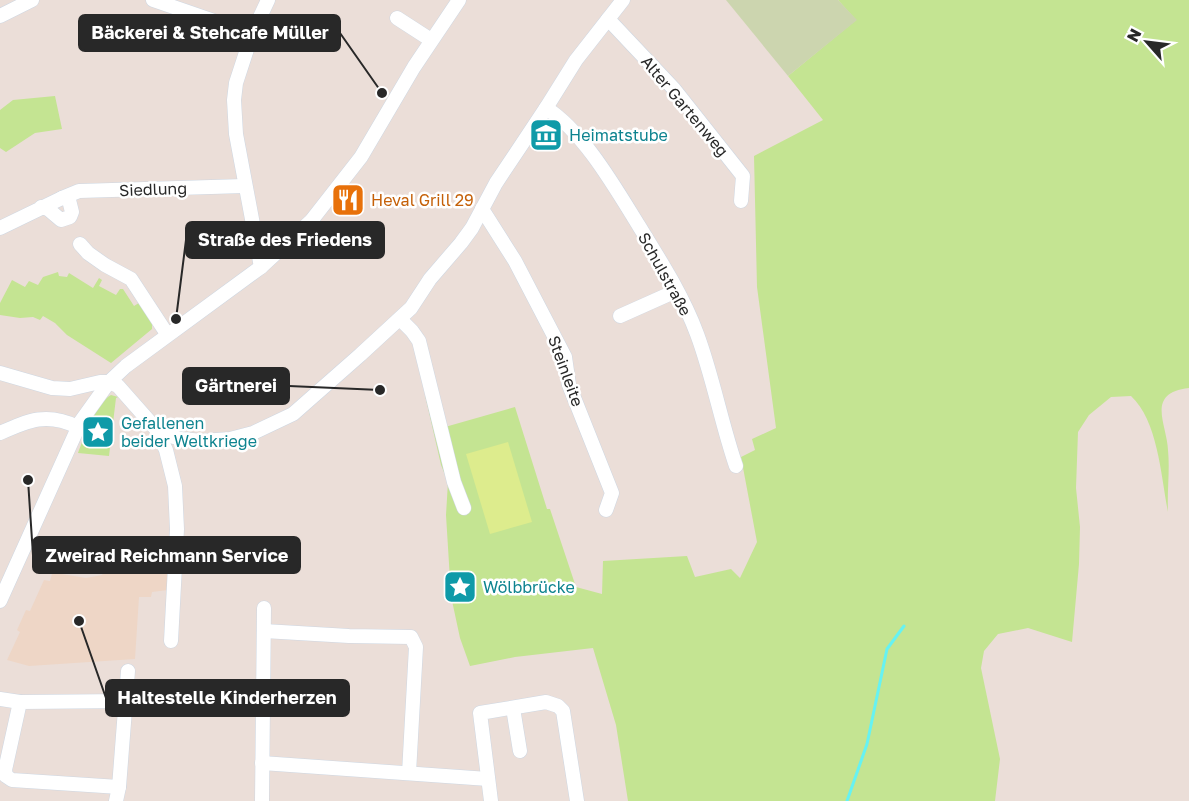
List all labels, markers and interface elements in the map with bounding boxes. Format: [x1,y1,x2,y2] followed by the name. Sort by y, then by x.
[1117,12,1177,72] north arrow
[79,15,340,51] callout: Bäckerei & Stehcafe Müller
[91,21,329,43] text: Bäckerei & Stehcafe Müller
[1122,25,1145,45] text: N
[637,52,733,160] street label: Alter Gartenweg
[528,117,564,153] museum icon: Heimatstube
[569,125,668,145] place label: Heimatstube
[119,178,187,200] street label: Siedlung
[330,182,366,218] restaurant icon: Heval Grill 29
[371,190,474,210] place label: Heval Grill 29
[186,222,384,258] callout: Straße des Friedens
[198,228,372,250] text: Straße des Friedens
[634,229,696,319] street label: Schulstraße
[544,333,588,409] street label: Steinleite
[183,368,289,404] callout: Gärtnerei
[195,374,277,396] text: Gärtnerei
[121,413,257,451] place label: Gefallenen beider Weltkriege
[80,414,116,450] place icon: Gefallenen beider Weltkriege
[33,537,300,573] callout: Zweirad Reichmann Service
[46,544,289,566] text: Zweirad Reichmann Service
[442,569,478,605] place icon: Wölbbrücke
[483,577,575,597] place label: Wölbbrücke
[106,680,349,716] callout: Haltestelle Kinderherzen
[117,686,337,708] text: Haltestelle Kinderherzen

